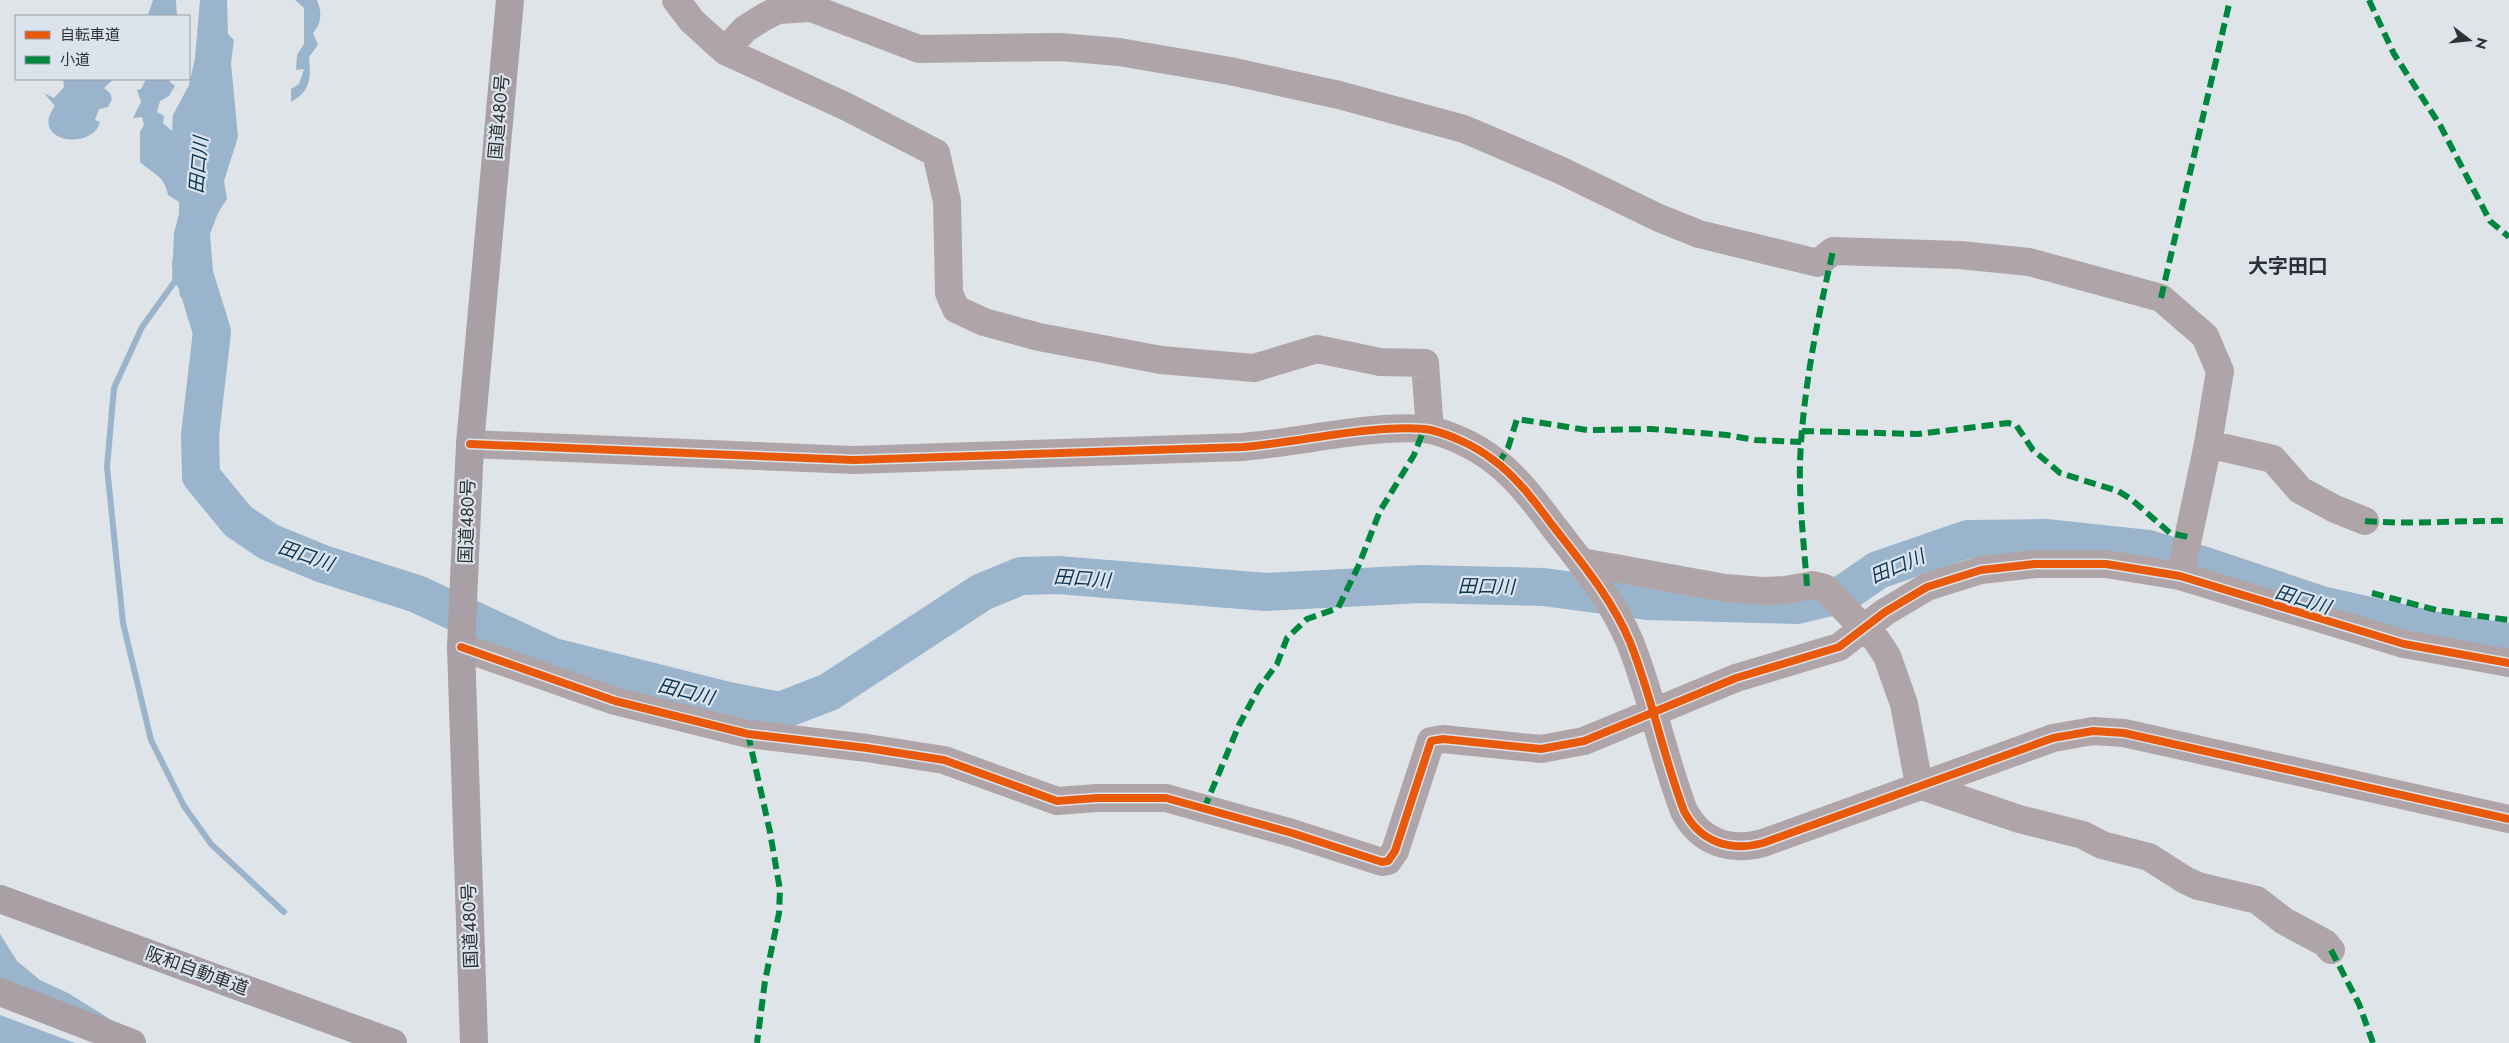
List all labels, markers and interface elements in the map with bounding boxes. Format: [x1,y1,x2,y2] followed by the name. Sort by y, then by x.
[15,15,190,80] legend
[2444,15,2494,65] north arrow
[60,24,120,46] text: 自転車道
[2470,35,2493,52] text: N
[60,49,90,71] text: 小道
[482,73,516,161] street label: 国道480号
[183,133,215,195] water label: 田口川
[2248,252,2328,281] district label: 大字田口
[453,478,481,564] street label: 国道480号
[274,533,339,578] water label: 田口川
[1866,542,1931,590] water label: 田口川
[1053,563,1113,594] water label: 田口川
[1457,573,1517,601] water label: 田口川
[2272,578,2336,621] water label: 田口川
[655,671,719,712] water label: 田口川
[456,883,484,969] street label: 国道480号
[142,940,252,1002] street label: 阪和自動車道

